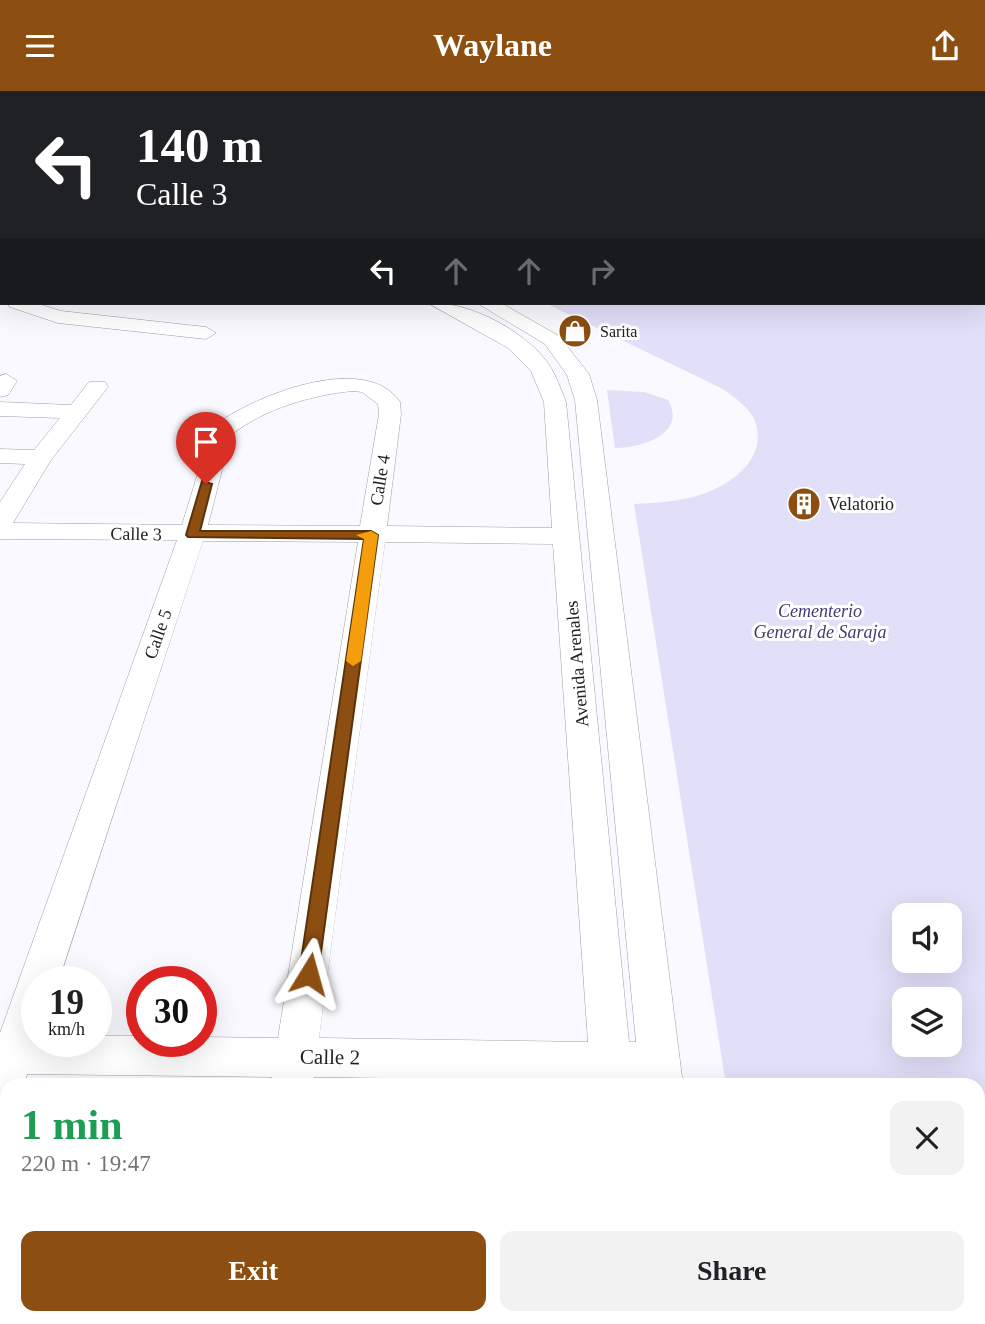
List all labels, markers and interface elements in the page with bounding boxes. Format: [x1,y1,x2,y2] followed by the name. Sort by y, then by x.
[21,27,59,65] icon: menu
[433,27,552,63] text: Waylane
[926,27,964,65] icon: share
[136,118,263,173] text: 140 m
[21,119,112,210] icon: left
[136,176,228,212] text: Calle 3
[364,252,402,290] icon: left
[437,252,475,290] icon: ahead
[510,252,548,290] icon: ahead
[583,252,621,290] icon: right
[556,312,594,350] shop icon: Sarita
[600,323,637,340] place label: Sarita
[176,412,236,484] pin
[187,423,225,461] icon: arrive
[366,453,394,507] street label: Calle 4
[785,485,823,523] building icon: Velatorio
[828,494,894,514] place label: Velatorio
[110,524,162,544] street label: Calle 3
[561,600,593,728] street label: Avenida Arenales
[754,601,886,642] park label: Cementerio General de Saraja
[140,606,176,662] street label: Calle 5
[892,903,962,1057] map controls
[892,903,962,973] button: sound
[272,937,346,1011] position arrow
[126,966,217,1057] speed limit sign: 30
[49,983,84,1022] text: 19
[892,987,962,1057] button: layers
[48,1019,85,1039] text: km/h
[300,1044,360,1070] street label: Calle 2
[890,1101,964,1175] button: close
[21,1102,123,1148] text: 1 min
[21,1151,151,1176] text: 220 m · 19:47
[21,1231,486,1311] button: Exit
[500,1231,964,1311] button: Share

